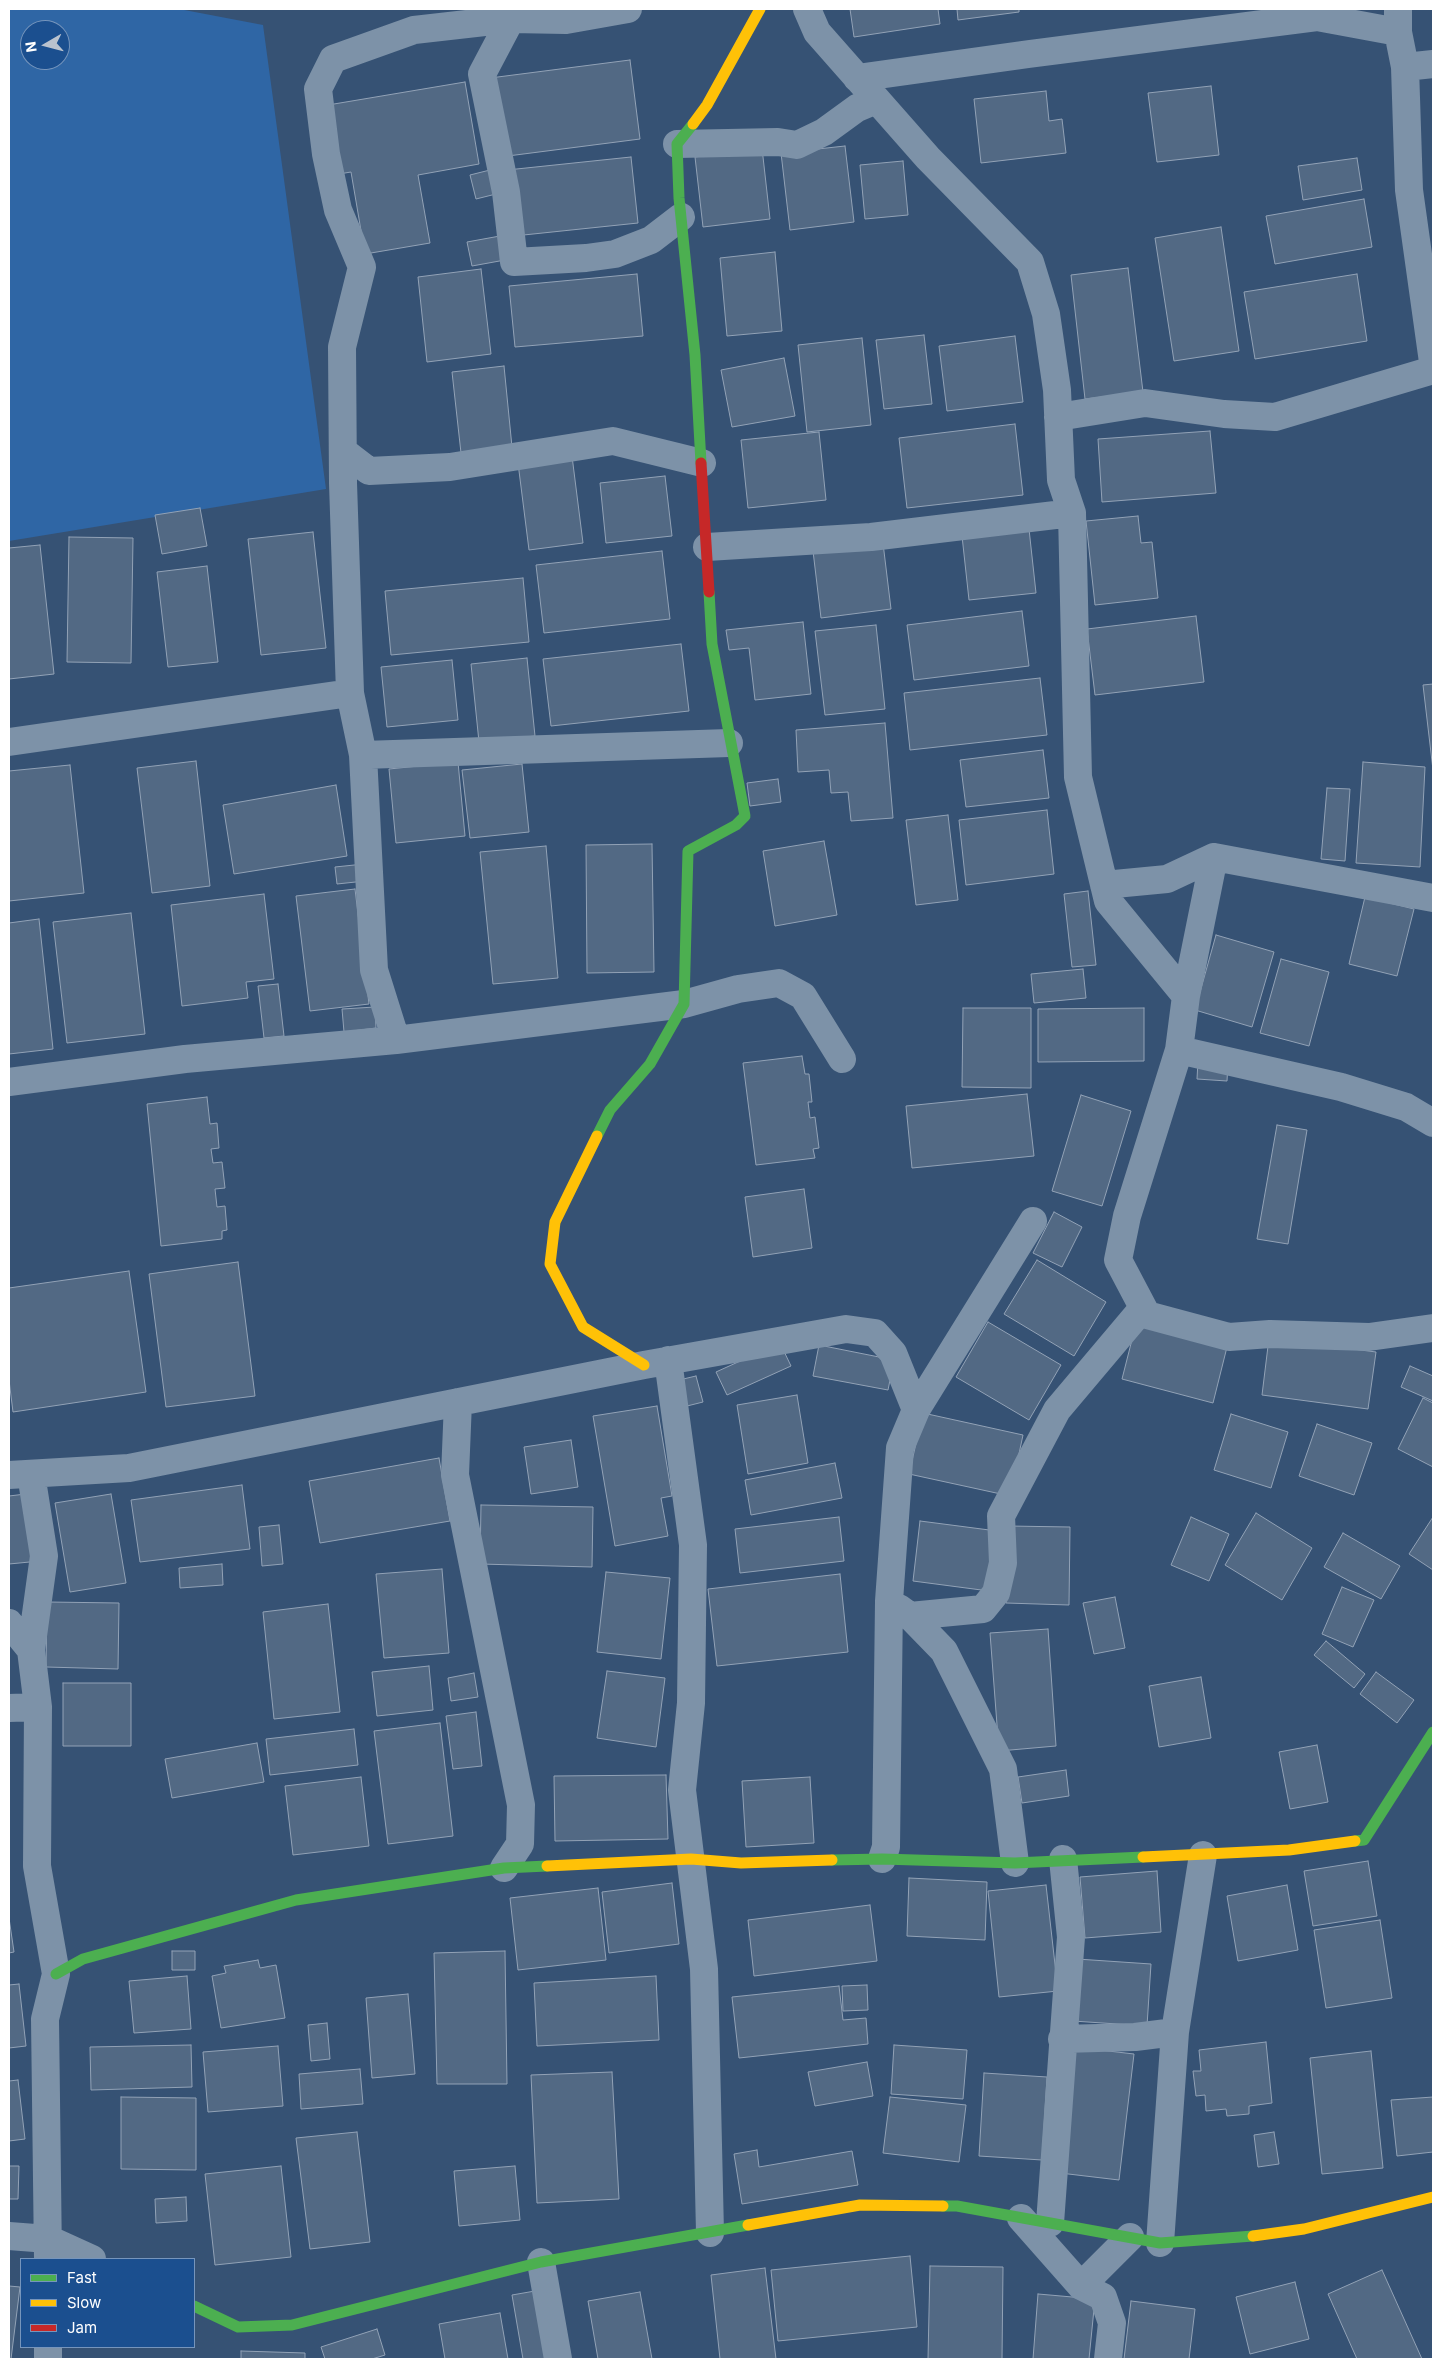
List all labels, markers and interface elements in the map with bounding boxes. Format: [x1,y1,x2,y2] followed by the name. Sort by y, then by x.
[20,20,70,70] north arrow
[21,41,40,53] text: N
[20,2258,195,2348] legend
[67,2268,97,2287] text: Fast
[67,2293,101,2312] text: Slow
[67,2318,97,2337] text: Jam

